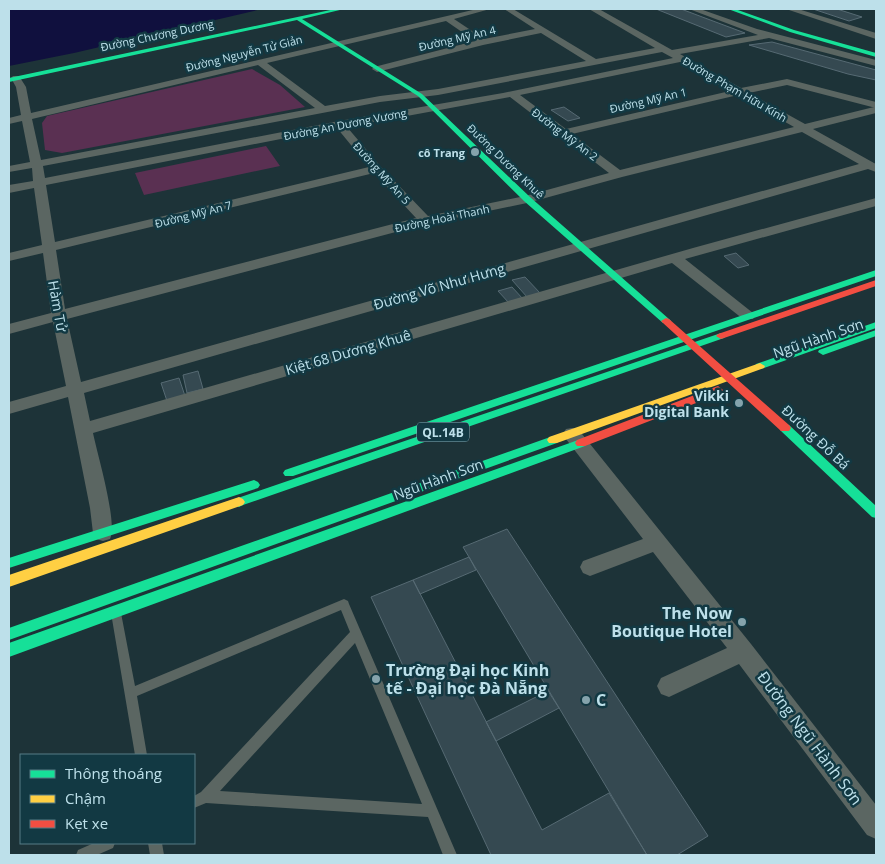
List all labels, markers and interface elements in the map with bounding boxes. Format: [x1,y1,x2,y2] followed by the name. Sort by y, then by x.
[99,16,215,54] street label: Đường Chương Dương
[417,22,498,54] street label: Đường Mỹ An 4
[184,31,304,75] street label: Đường Nguyễn Tử Giản
[680,53,790,125] street label: Đường Phạm Hữu Kính
[608,84,688,116] street label: Đường Mỹ An 1
[529,104,601,164] street label: Đường Mỹ An 2
[282,105,408,143] street label: Đường An Dương Vương
[464,120,548,202] street label: Đường Dương Khuê
[350,139,414,207] street label: Đường Mỹ An 5
[418,145,466,160] place label: cô Trang
[469,146,481,158] marker: cô Trang
[153,197,233,231] street label: Đường Mỹ An 7
[393,201,491,235] street label: Đường Hoài Thanh
[371,258,507,314] street label: Đường Võ Như Hưng
[44,279,72,334] street label: Hàm Tử
[770,314,866,362] street label: Ngũ Hành Sơn
[283,325,413,379] street label: Kiệt 68 Dương Khuê
[644,386,729,421] place label: Vikki Digital Bank
[733,397,745,409] marker: Vikki Digital Bank
[778,400,854,474] street label: Đường Đỗ Bá
[417,422,469,442] road number: QL.14B
[391,454,485,504] street label: Ngũ Hành Sơn
[611,602,732,642] place label: The Now Boutique Hotel
[736,616,748,628] marker: The Now Boutique Hotel
[386,659,549,699] place label: Trường Đại học Kinh tế - Đại học Đà Nẵng
[752,667,868,809] street label: Đường Ngũ Hành Sơn
[370,673,382,685] marker: Trường Đại học Kinh tế - Đại học Đà Nẵng
[596,689,606,711] place label: C
[580,694,592,706] marker: C
[20,754,195,844] legend
[65,763,162,783] text: Thông thoáng
[65,788,106,808] text: Chậm
[65,813,108,833] text: Kẹt xe

